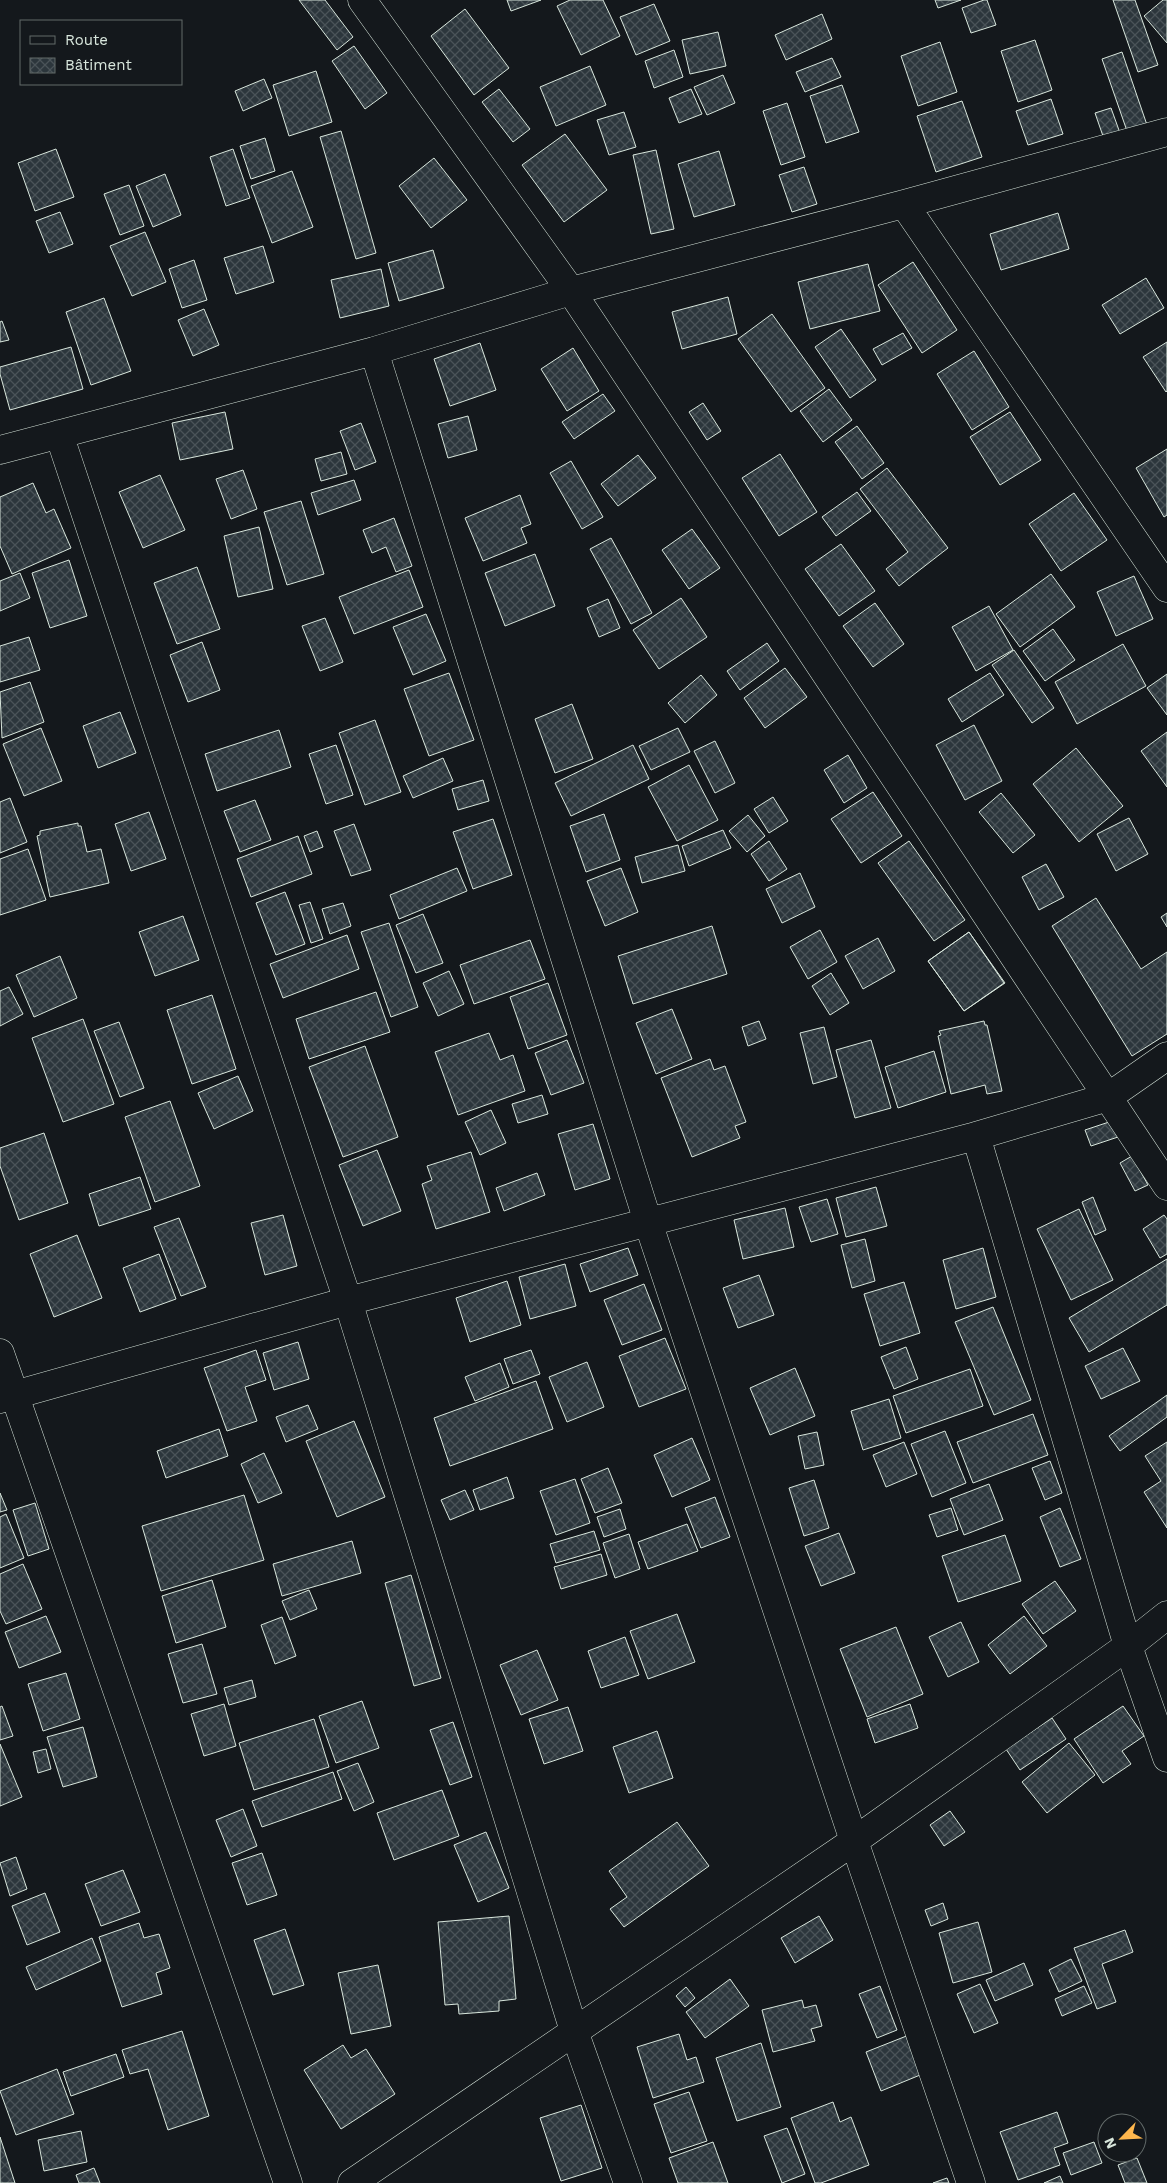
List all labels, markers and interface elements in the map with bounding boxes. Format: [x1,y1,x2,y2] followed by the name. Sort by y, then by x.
[20,20,182,85] legend
[65,31,108,49] text: Route
[65,56,132,74] text: Bâtiment
[1097,2113,1147,2163] north arrow
[1101,2135,1120,2151] text: N

